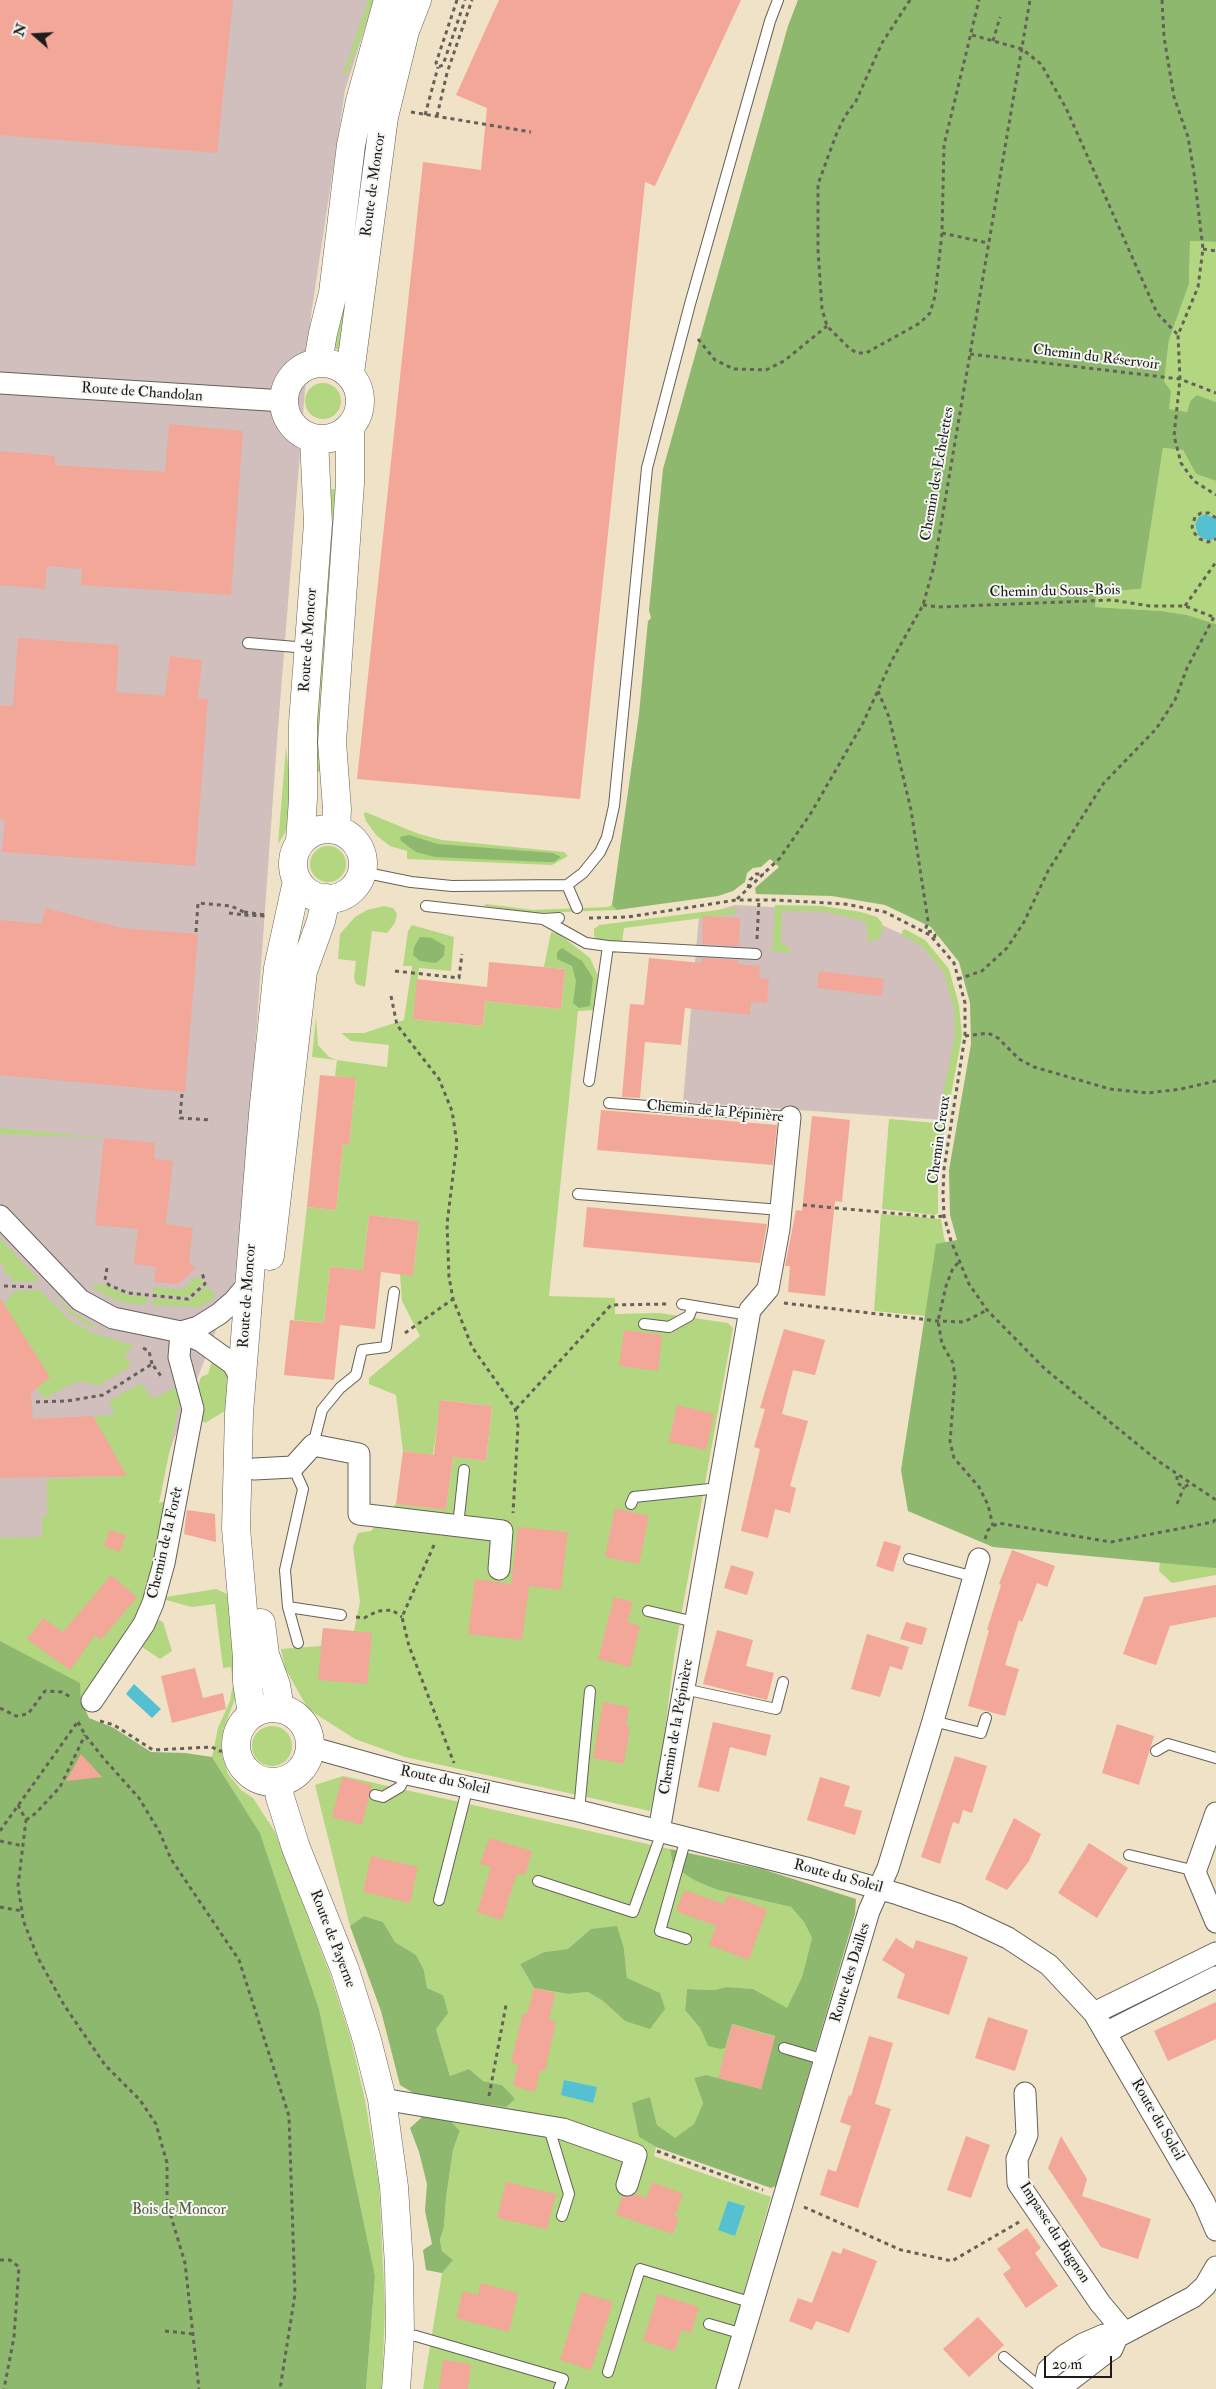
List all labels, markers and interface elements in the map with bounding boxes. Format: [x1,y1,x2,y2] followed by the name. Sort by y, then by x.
[10,10,60,60] north arrow
[10,21,30,39] text: N
[358,132,390,238] street label: Route de Moncor
[1032,341,1160,375] street label: Chemin du Réservoir
[81,380,203,406] street label: Route de Chandolan
[917,406,959,542] street label: Chemin des Echelettes
[989,582,1121,602] street label: Chemin du Sous-Bois
[296,587,322,693] street label: Route de Moncor
[925,1095,955,1185] street label: Chemin Creux
[646,1097,784,1127] street label: Chemin de la Pépinière
[235,1243,261,1349] street label: Route de Moncor
[144,1485,188,1601] street label: Chemin de la Forêt
[656,1658,698,1796] street label: Chemin de la Pépinière
[398,1763,492,1799] street label: Route du Soleil
[791,1856,885,1898] street label: Route du Soleil
[305,1888,359,1990] street label: Route de Payerne
[827,1921,875,2025] street label: Route des Dailles
[1126,2076,1188,2164] street label: Route du Soleil
[1015,2179,1093,2287] street label: Impasse du Bugnon
[132,2202,226,2220] park label: Bois de Moncor
[1046,2346,1114,2378] scale bar
[1052,2355,1082,2374] text: 20 m

